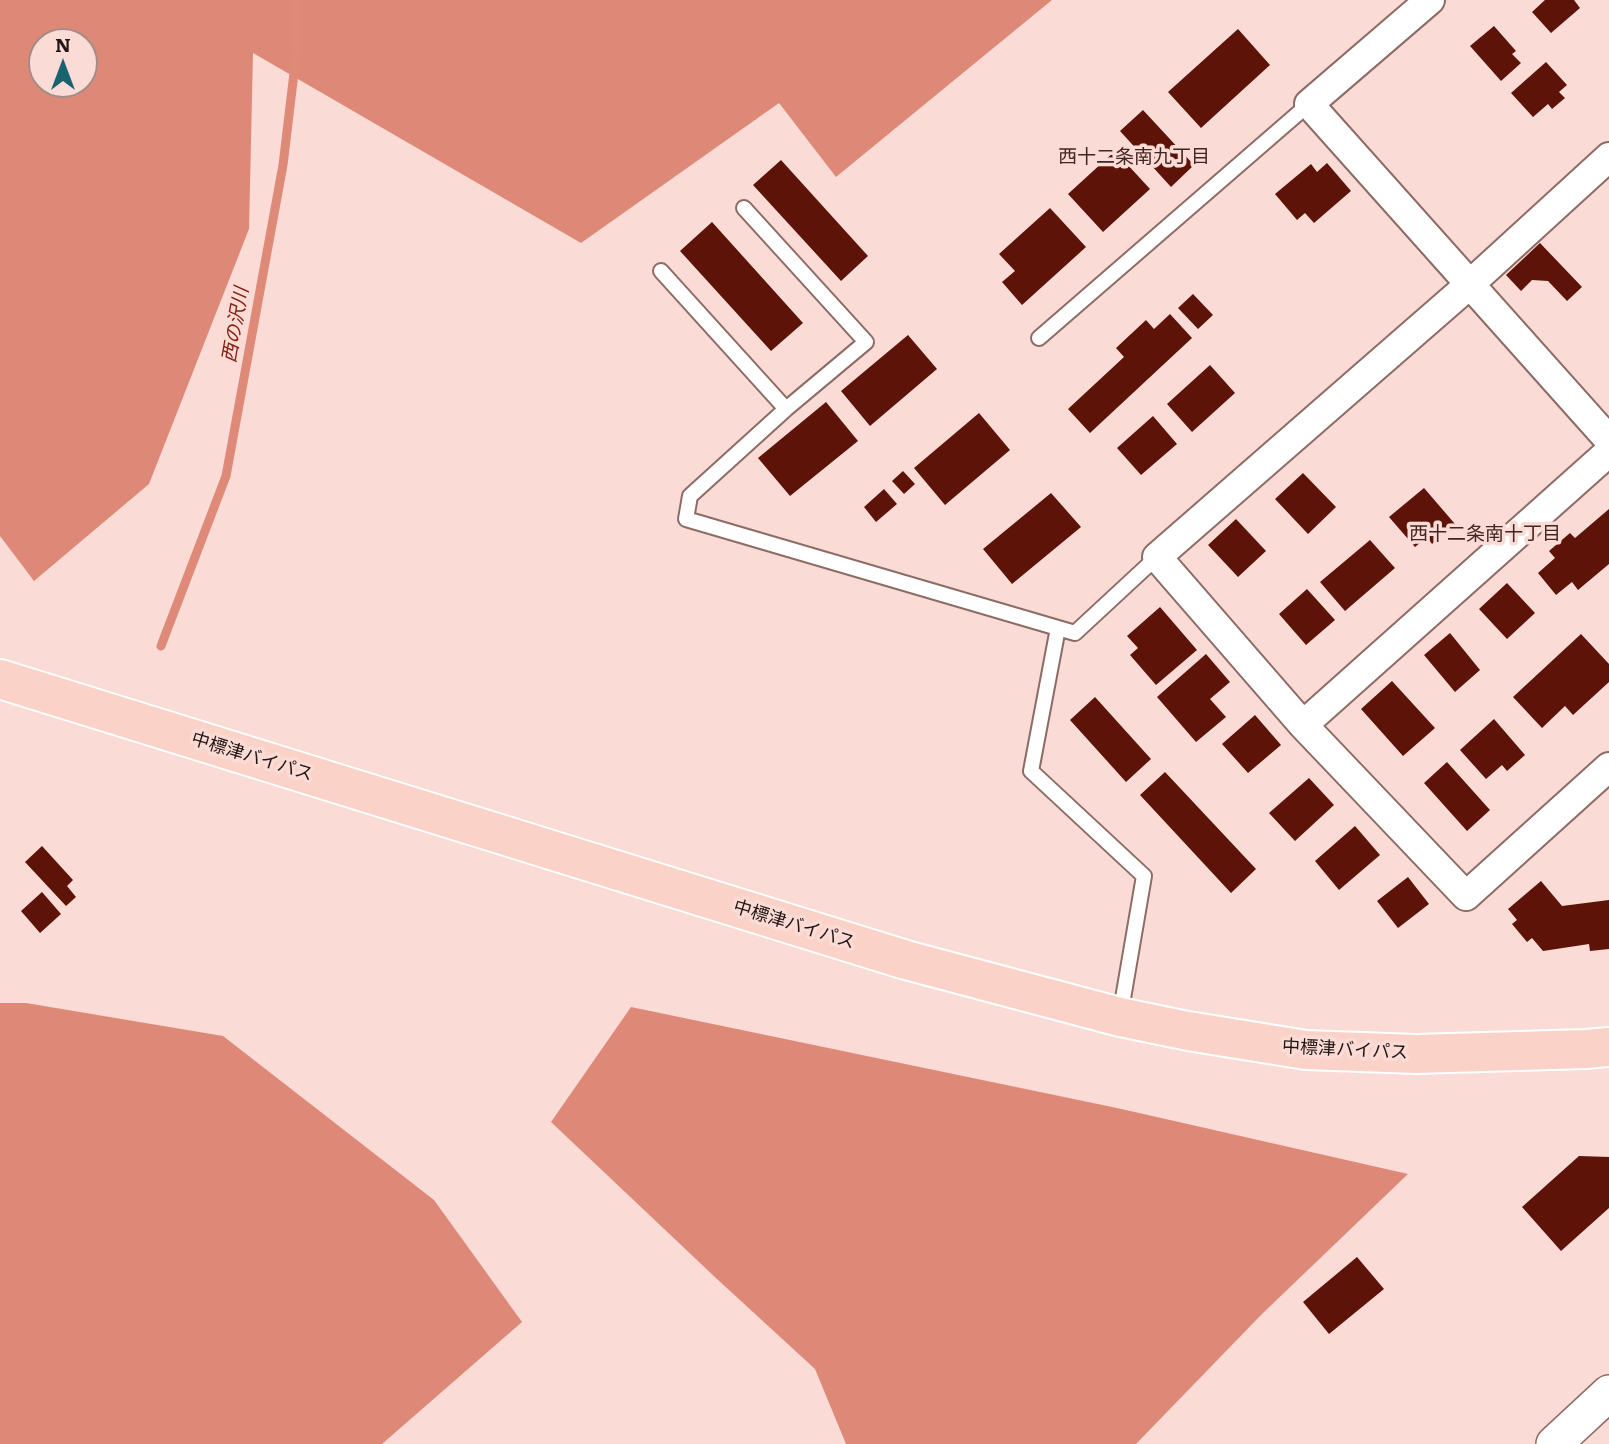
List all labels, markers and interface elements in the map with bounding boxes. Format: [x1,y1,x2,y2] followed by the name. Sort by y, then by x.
[28,28,98,98] north arrow
[55,30,71,58] text: N
[1058,146,1210,168] district label: 西十二条南九丁目
[218,286,254,364] water label: 西の沢川
[1409,523,1561,545] district label: 西十二条南十丁目
[189,728,315,786] street label: 中標津バイパス
[731,896,857,954] street label: 中標津バイパス
[1282,1036,1408,1064] street label: 中標津バイパス

